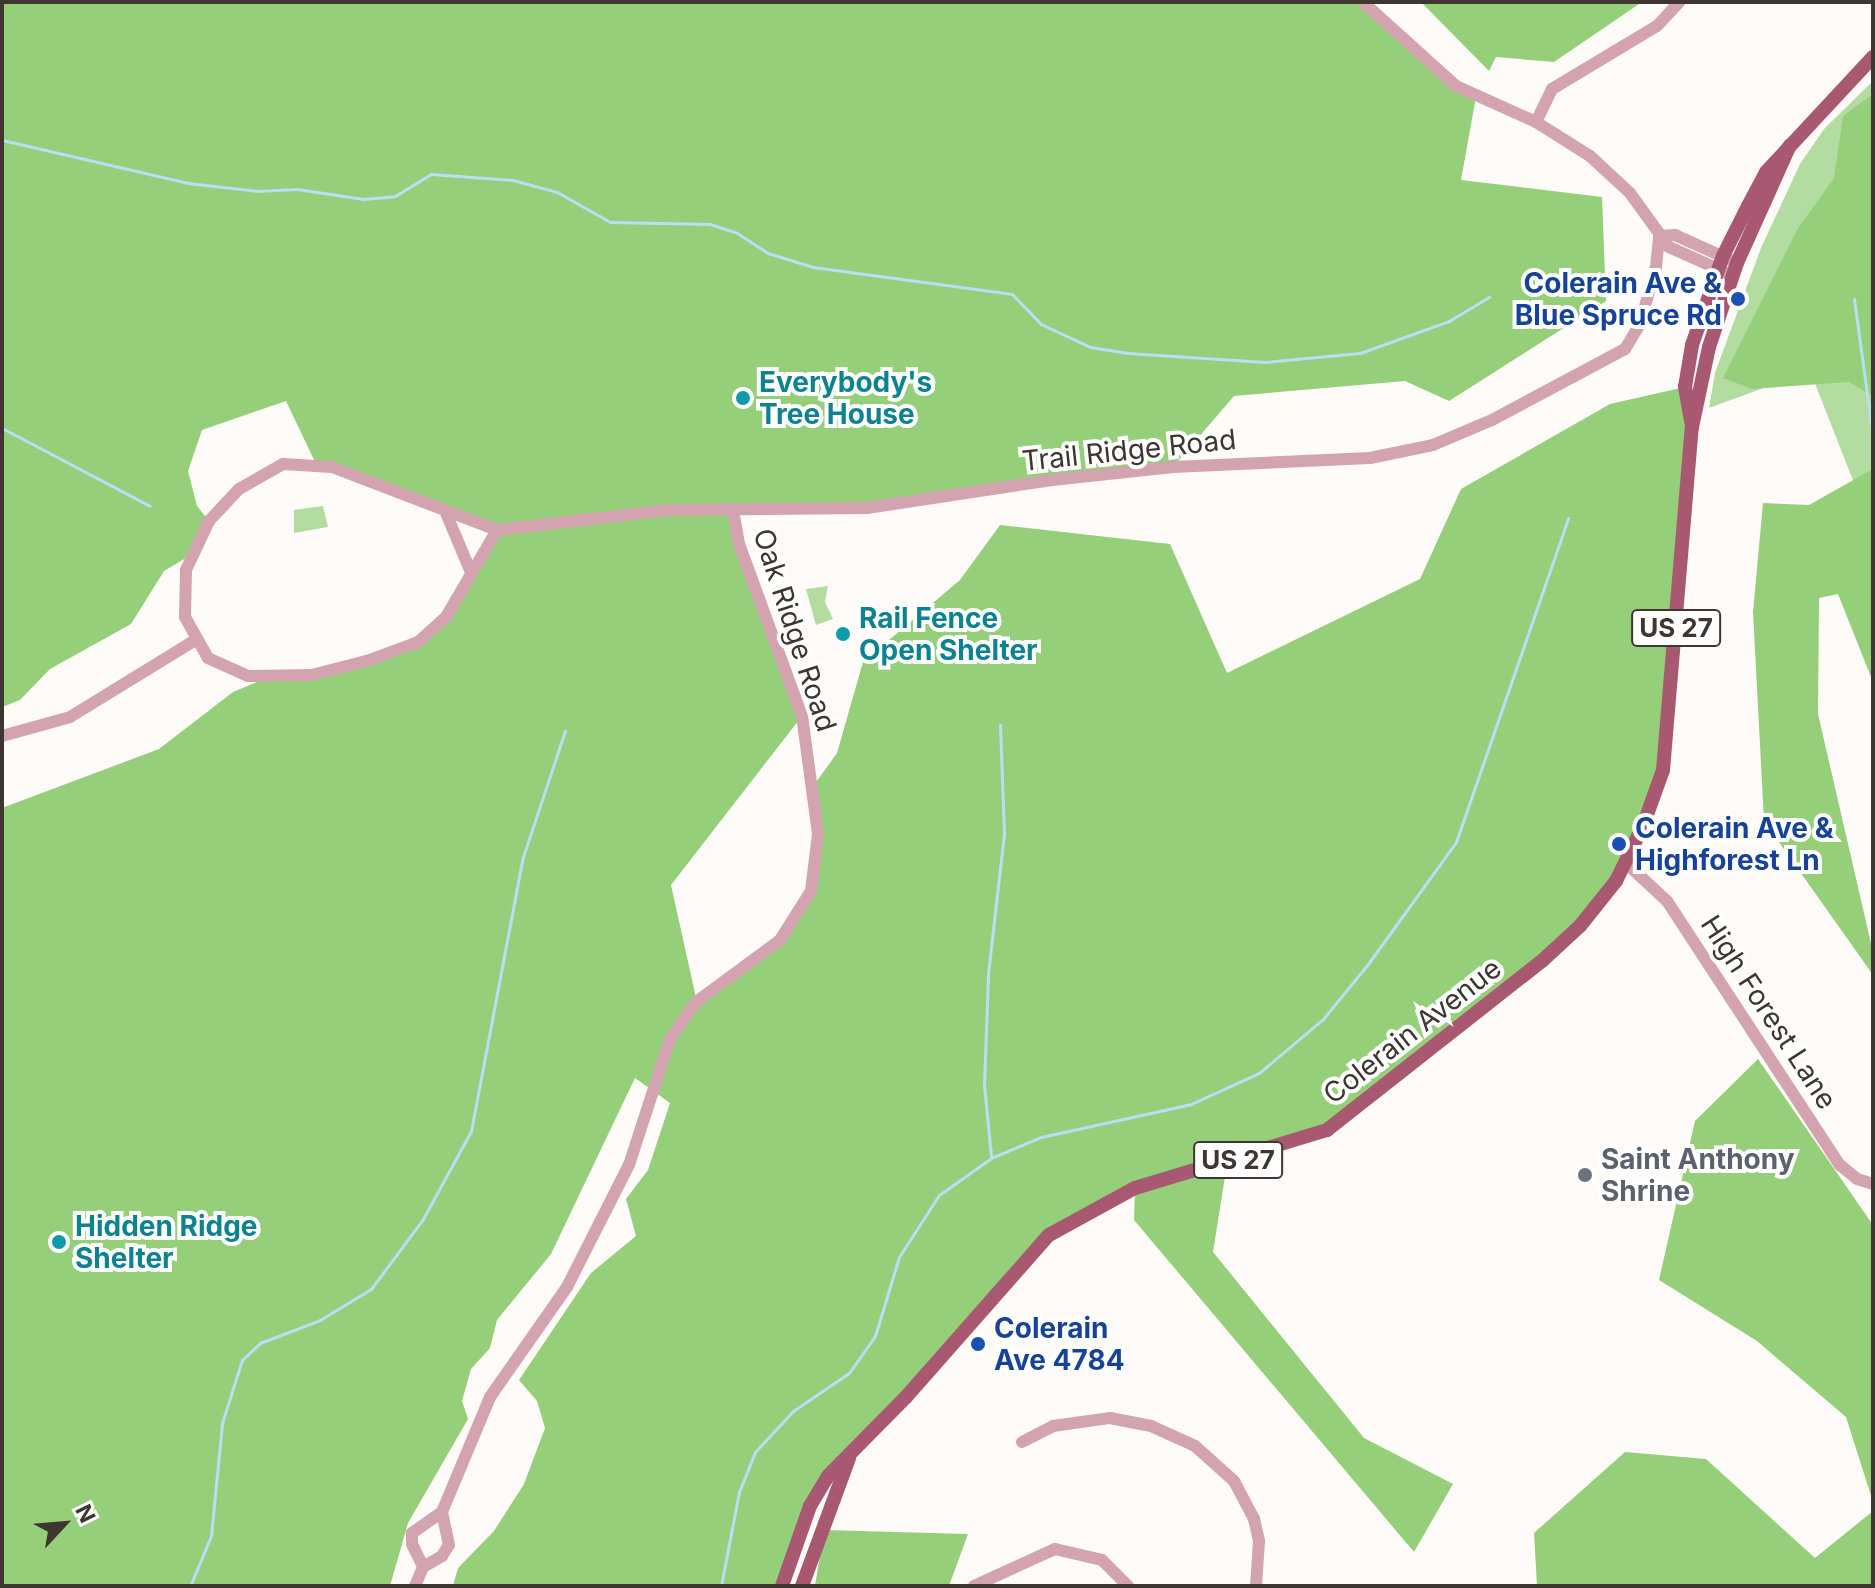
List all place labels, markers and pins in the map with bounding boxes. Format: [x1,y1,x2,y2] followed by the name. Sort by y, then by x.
[1515,266,1722,332] place label: Colerain Ave & Blue Spruce Rd
[1729,290,1747,308] marker: Colerain Ave & Blue Spruce Rd
[759,365,932,431] place label: Everybody's Tree House
[734,389,752,407] marker: Everybody's Tree House
[859,601,1037,667] place label: Rail Fence Open Shelter
[834,625,852,643] marker: Rail Fence Open Shelter
[1635,811,1833,877] place label: Colerain Ave & Highforest Ln
[1610,835,1628,853] marker: Colerain Ave & Highforest Ln
[1601,1142,1795,1208] place label: Saint Anthony Shrine
[1576,1166,1594,1184] marker: Saint Anthony Shrine
[75,1209,258,1275] place label: Hidden Ridge Shelter
[50,1233,68,1251] marker: Hidden Ridge Shelter
[994,1311,1125,1377] place label: Colerain Ave 4784
[969,1335,987,1353] marker: Colerain Ave 4784

